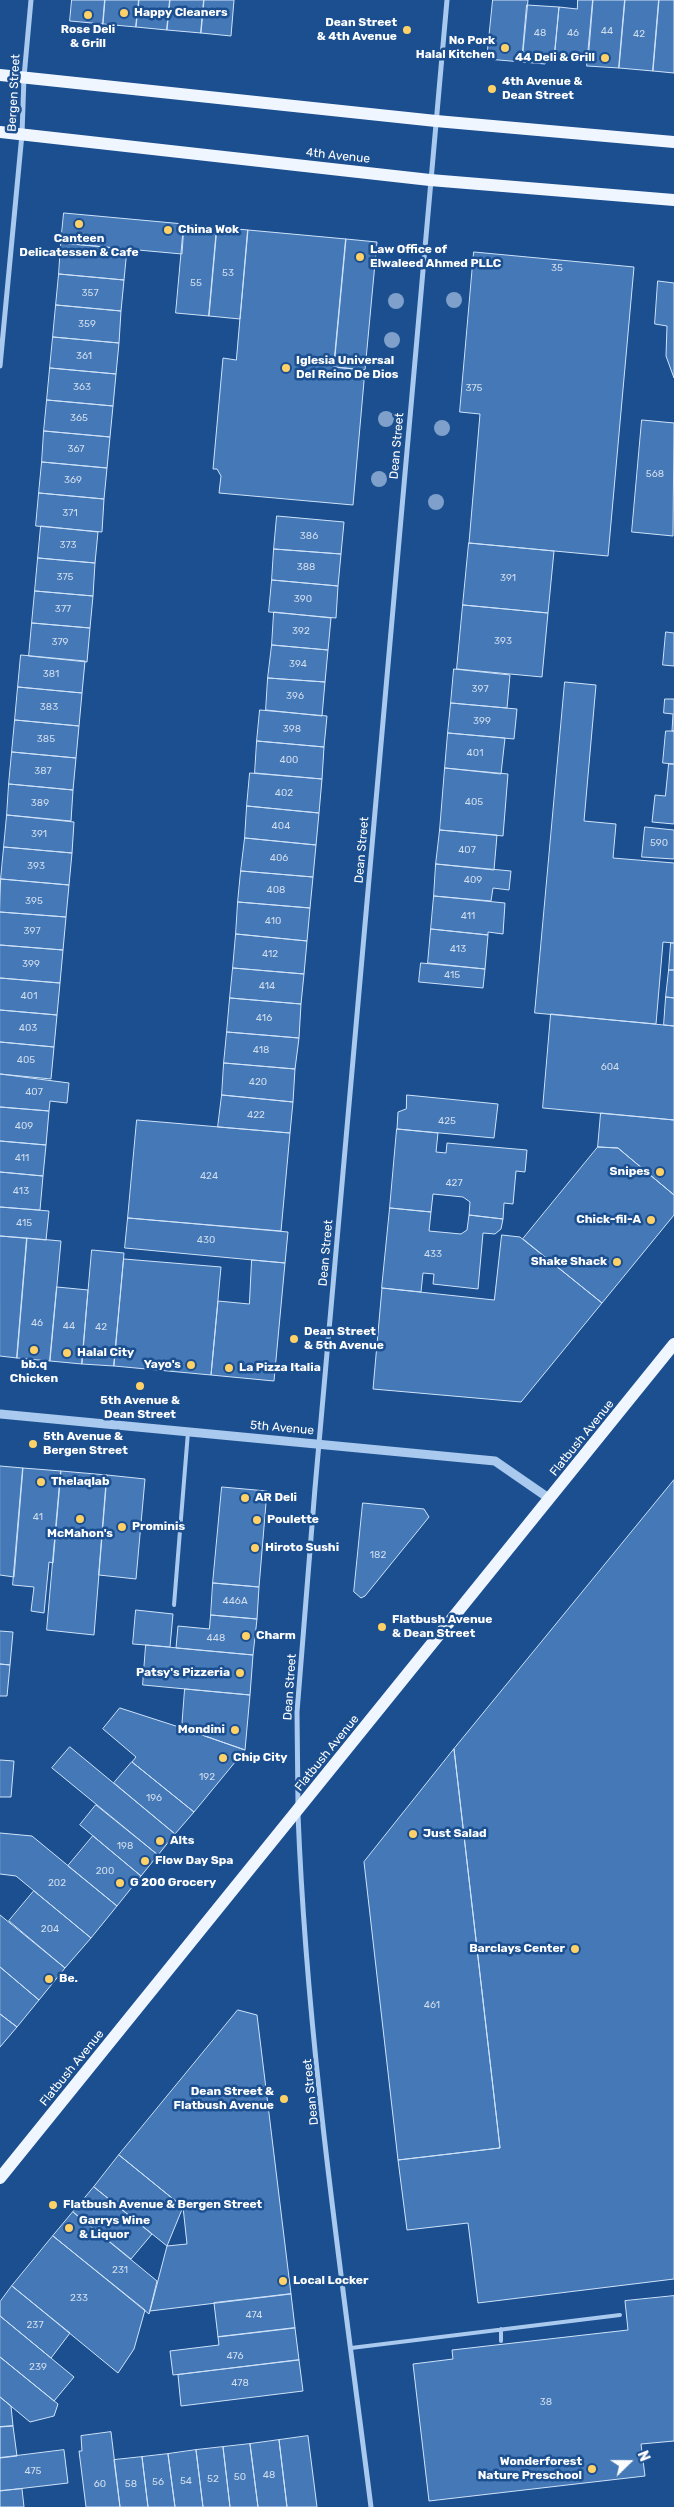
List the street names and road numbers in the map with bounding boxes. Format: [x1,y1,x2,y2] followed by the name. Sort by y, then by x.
[5,54,23,132] street label: Bergen Street
[305,145,371,167] street label: 4th Avenue
[387,412,407,480] street label: Dean Street
[352,816,372,884] street label: Dean Street
[316,1219,336,1287] street label: Dean Street
[547,1397,617,1479] street label: Flatbush Avenue
[249,1418,315,1438] street label: 5th Avenue
[280,1653,300,1721] street label: Dean Street
[292,1712,362,1794] street label: Flatbush Avenue
[37,2027,107,2109] street label: Flatbush Avenue
[300,2058,322,2126] street label: Dean Street

